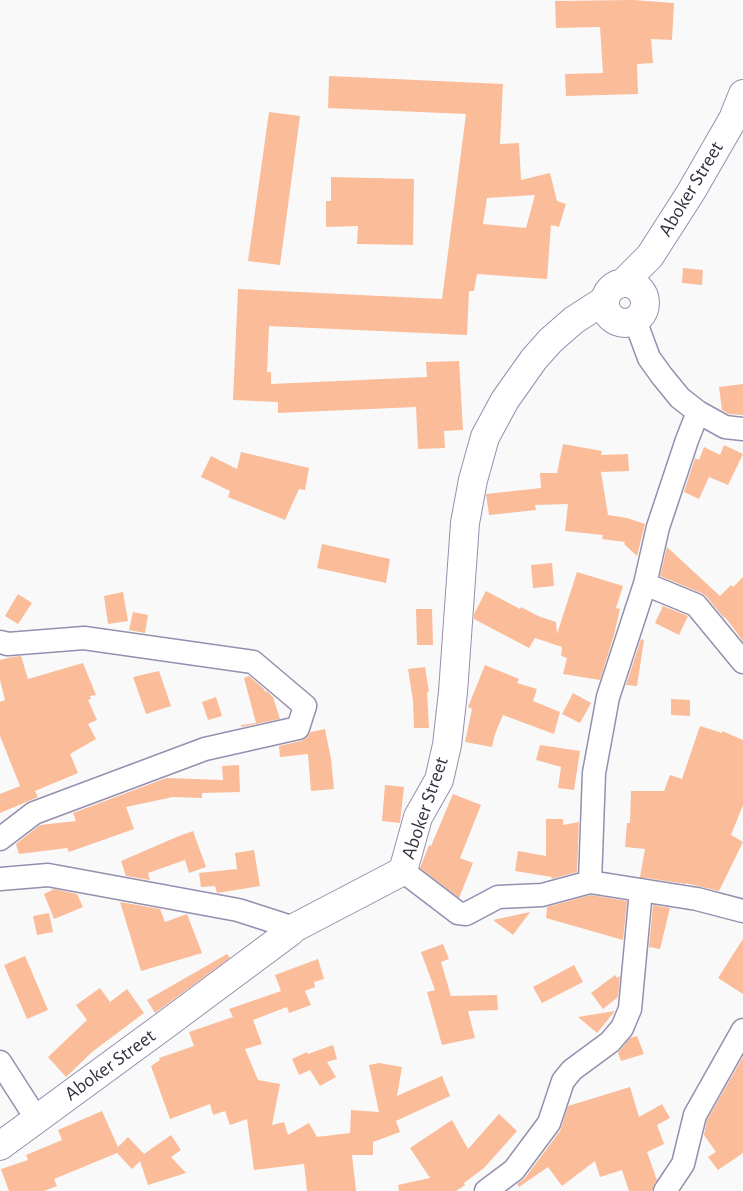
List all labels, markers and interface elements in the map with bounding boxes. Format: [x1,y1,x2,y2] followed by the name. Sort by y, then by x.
[653,137,729,241] street label: Aboker Street
[396,754,454,862] street label: Aboker Street
[60,1024,160,1106] street label: Aboker Street

